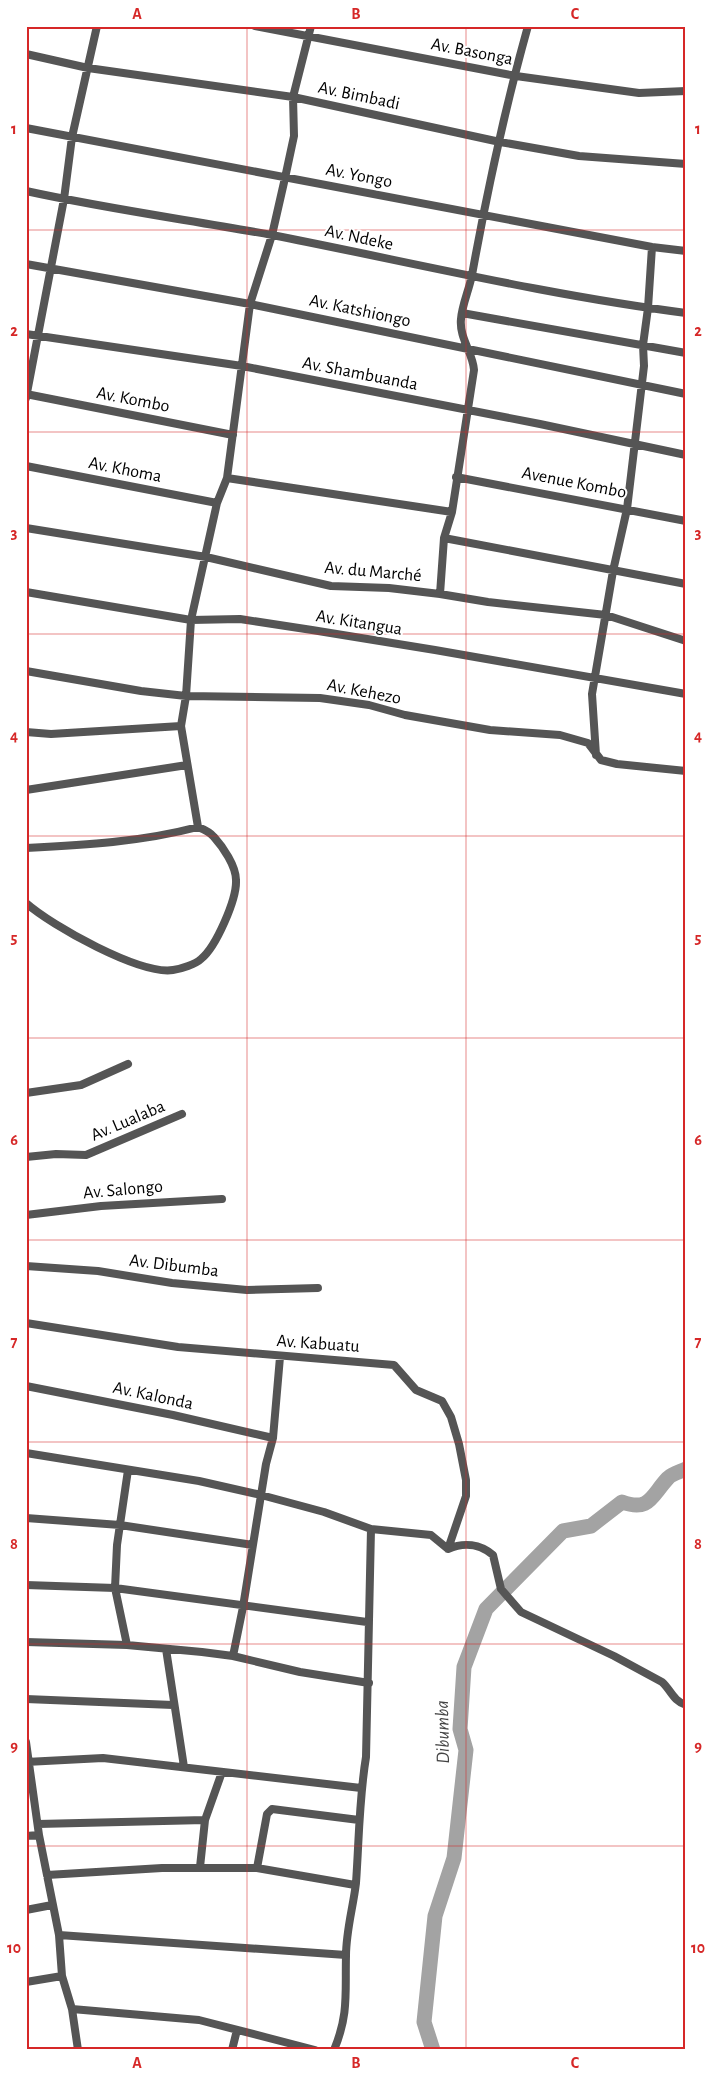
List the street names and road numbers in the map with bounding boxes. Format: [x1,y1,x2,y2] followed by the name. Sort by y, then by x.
[430,35,514,69] street label: Av. Basonga
[316,79,402,113] street label: Av. Bimbadi
[324,161,394,191] street label: Av. Yongo
[323,222,395,254] street label: Av. Ndeke
[308,291,412,331] street label: Av. Katshiongo
[301,354,419,394] street label: Av. Shambuanda
[95,384,171,416] street label: Av. Kombo
[87,454,163,486] street label: Av. Khoma
[520,464,628,502] street label: Avenue Kombo
[324,559,422,585] street label: Av. du Marché
[315,607,403,639] street label: Av. Kitangua
[326,676,403,708] street label: Av. Kehezo
[88,1097,168,1145] street label: Av. Lualaba
[82,1178,164,1202] street label: Av. Salongo
[128,1252,220,1280] street label: Av. Dibumba
[276,1332,360,1356] street label: Av. Kabuatu
[111,1379,195,1413] street label: Av. Kalonda

